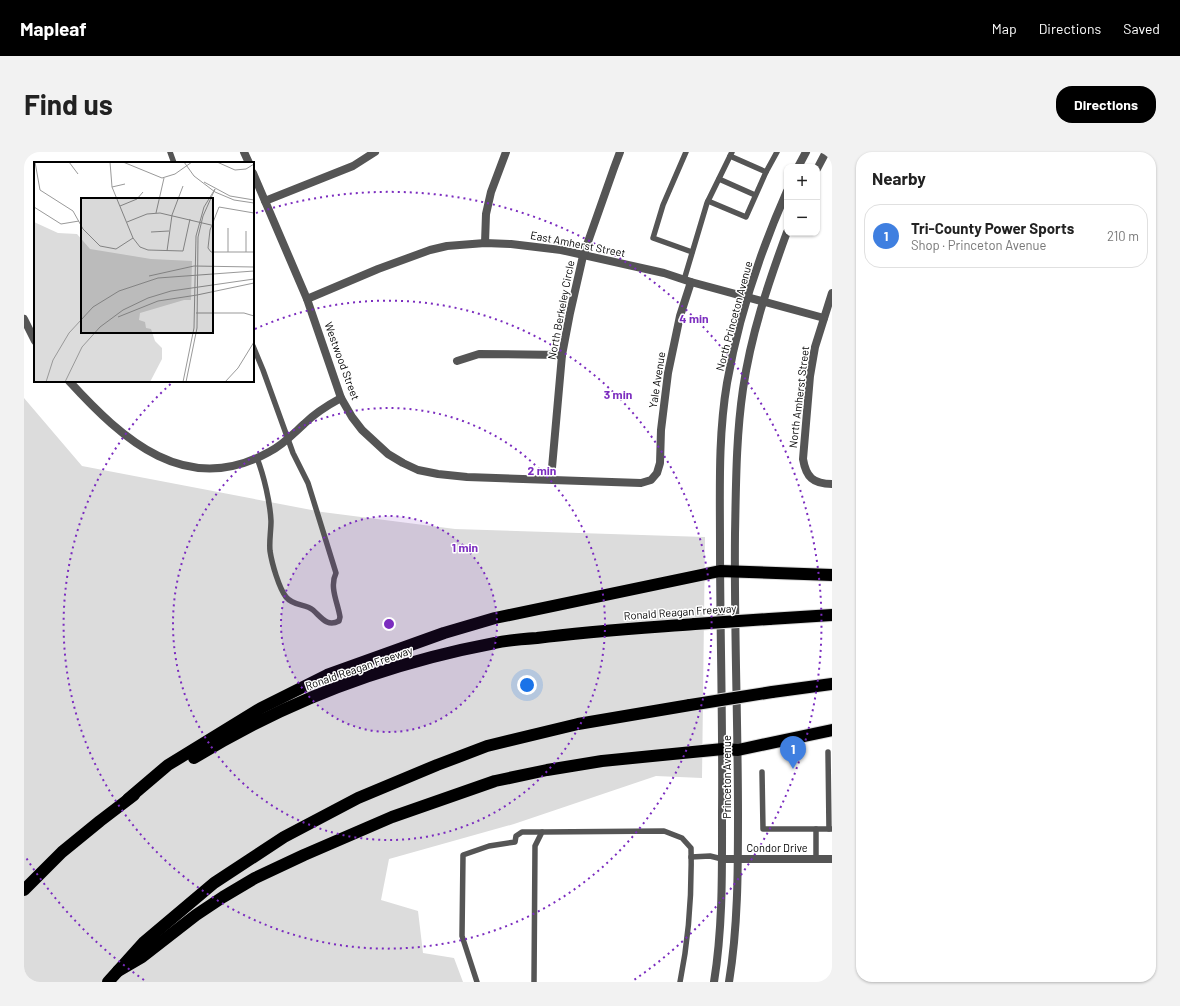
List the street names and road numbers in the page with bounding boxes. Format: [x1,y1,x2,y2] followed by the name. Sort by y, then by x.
[529,228,627,259] street label: East Amherst Street
[545,259,577,361] street label: North Berkeley Circle
[713,259,754,372] street label: North Princeton Avenue
[322,320,363,402] street label: Westwood Street
[786,345,811,449] street label: North Amherst Street
[646,351,667,409] street label: Yale Avenue
[623,601,737,622] street label: Ronald Reagan Freeway
[303,643,414,692] street label: Ronald Reagan Freeway
[720,735,733,819] street label: Princeton Avenue
[746,841,808,854] street label: Condor Drive

